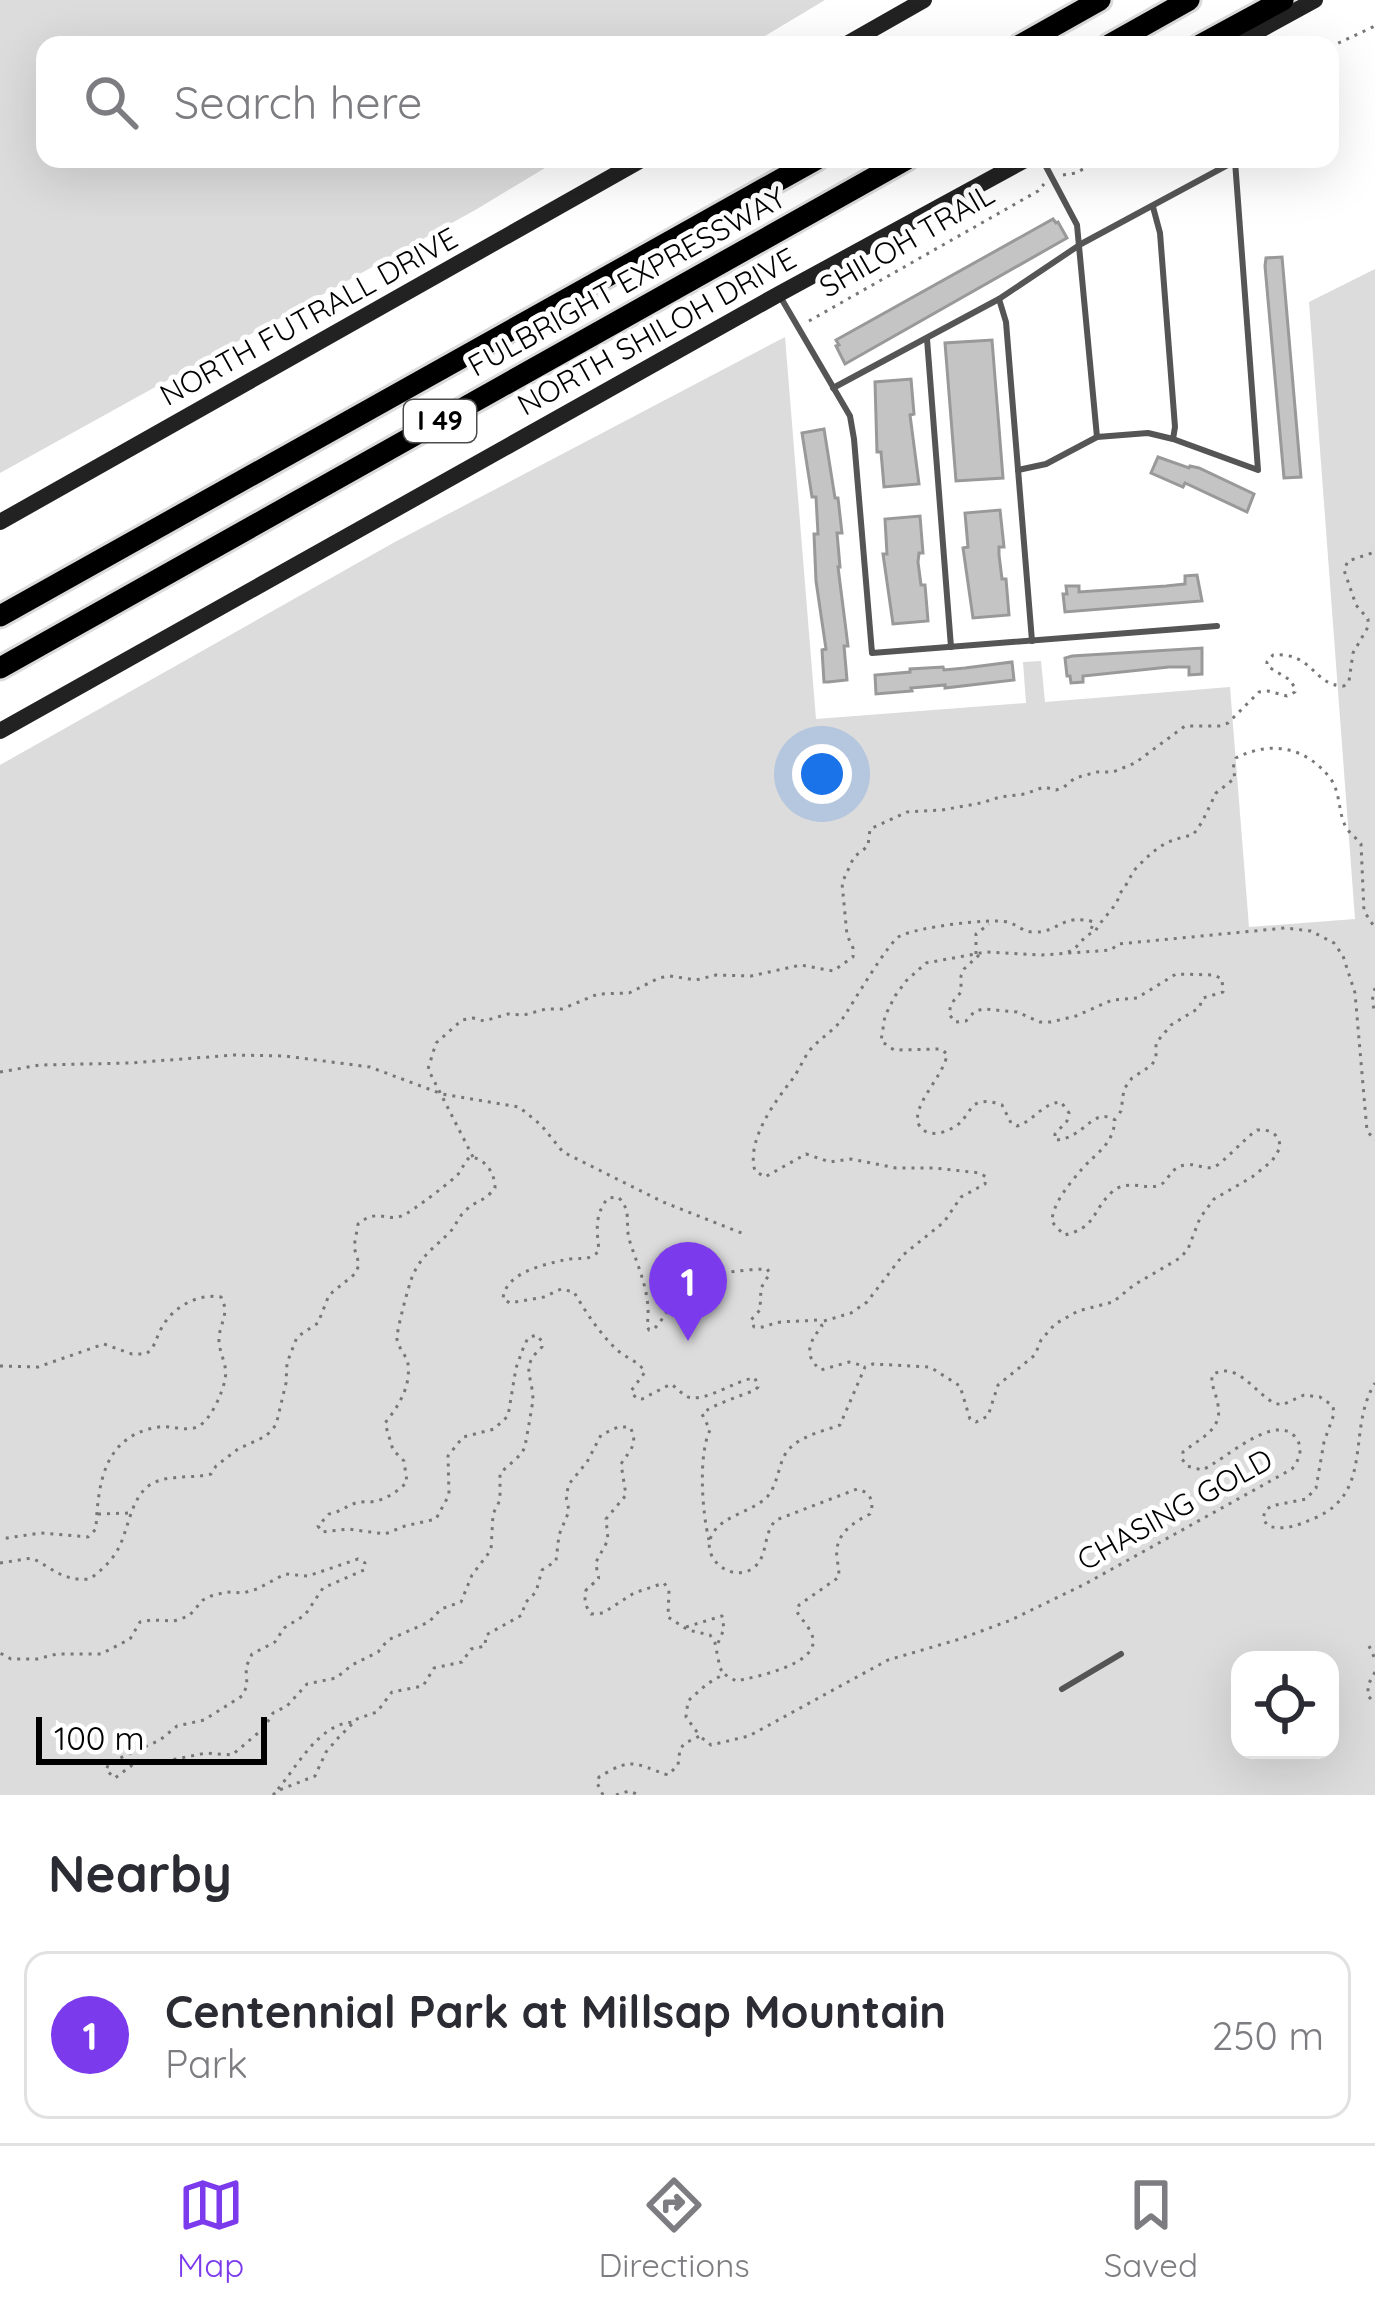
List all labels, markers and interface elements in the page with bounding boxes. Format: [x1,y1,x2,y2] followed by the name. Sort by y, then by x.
[36,36,1339,168] search box
[78,69,144,135] icon: search
[174,74,422,130] text: Search here
[812,175,1001,305] street label: SHILOH TRAIL
[461,178,792,384] street label: FULBRIGHT EXPRESSWAY
[153,218,464,414] street label: NORTH FUTRALL DRIVE
[510,239,803,424] street label: NORTH SHILOH DRIVE
[404,400,476,442] road number: I 49
[792,744,852,804] your location
[649,1242,727,1341] pin: 1
[1070,1440,1279,1578] street label: CHASING GOLD
[1231,1651,1339,1759] map controls
[1231,1651,1339,1759] button: locate
[36,1711,267,1764] scale bar
[54,1717,145,1758] text: 100 m
[48,1841,232,1905] text: Nearby
[165,1983,946,2039] text: Centennial Park at Millsap Mountain
[82,2011,98,2060] text: 1
[1212,2011,1324,2060] text: 250 m
[165,2039,248,2088] text: Park
[177,2172,244,2285] tab: Map
[598,2172,750,2285] tab: Directions
[1104,2172,1198,2285] tab: Saved

